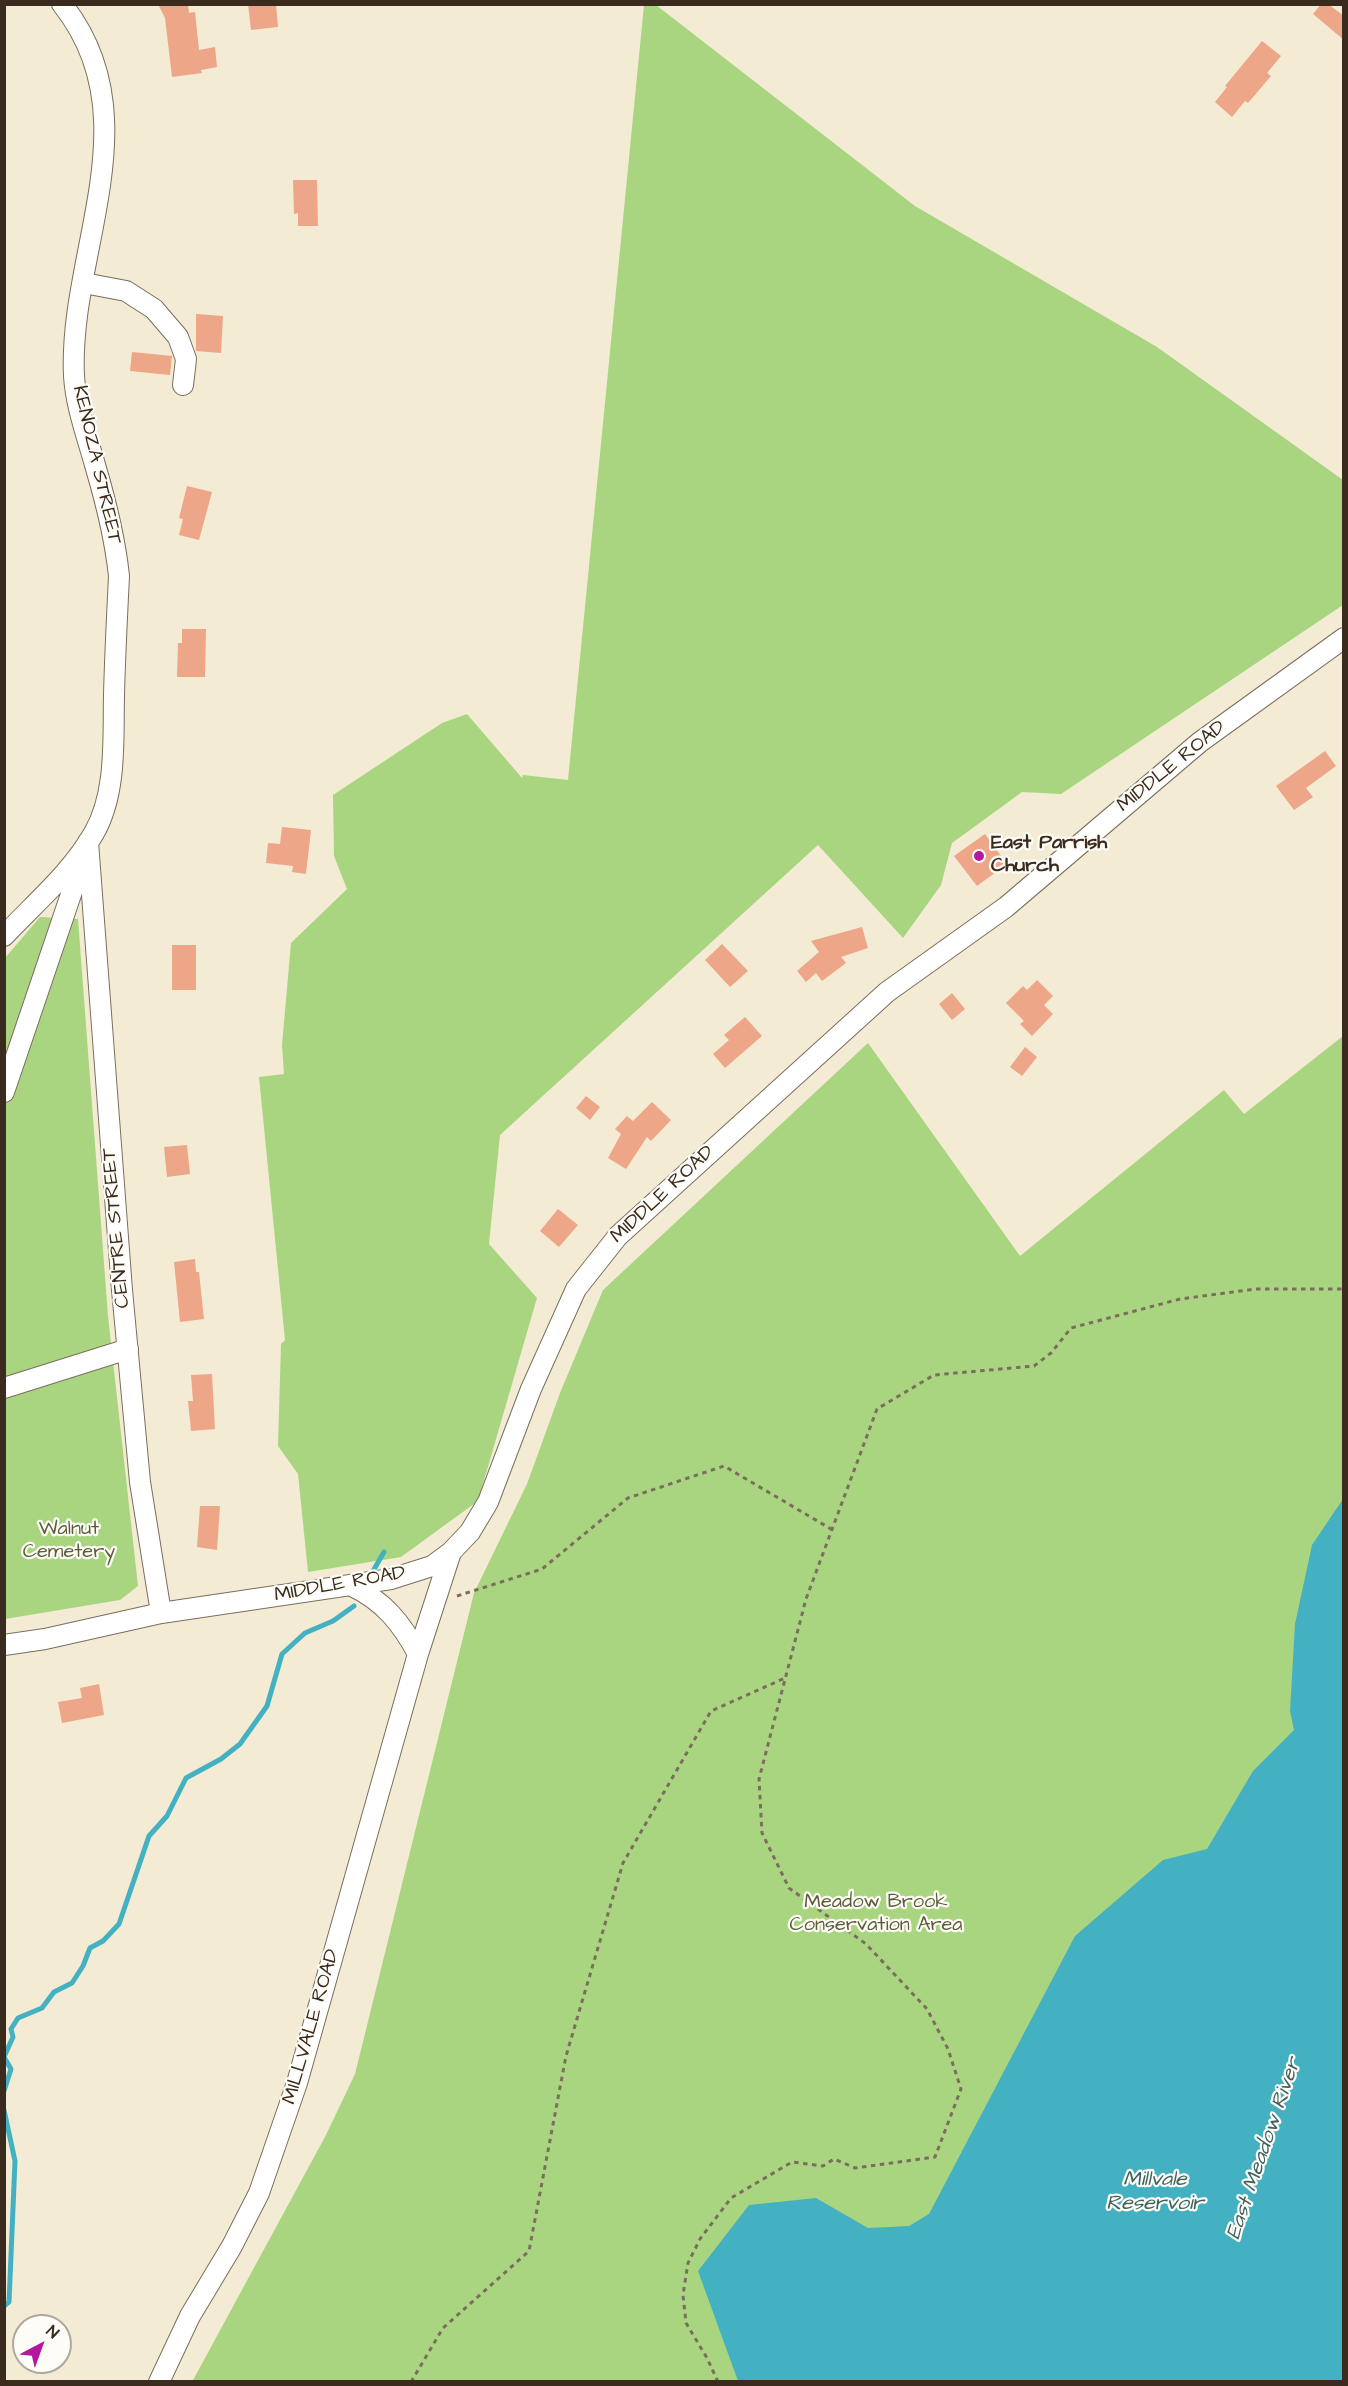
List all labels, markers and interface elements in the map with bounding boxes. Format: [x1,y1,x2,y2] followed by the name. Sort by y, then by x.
[66,383,126,547] street label: KENOZA STREET
[1113,716,1231,818] street label: MIDDLE ROAD
[991,832,1107,879] place label: East Parrish Church
[972,849,986,863] marker: East Parrish Church
[606,1141,720,1249] street label: MIDDLE ROAD
[98,1147,136,1309] street label: CENTRE STREET
[23,1518,115,1565] park label: Walnut Cemetery
[273,1562,407,1608] street label: MIDDLE ROAD
[789,1891,963,1938] park label: Meadow Brook Conservation Area
[278,1947,346,2107] street label: MILLVALE ROAD
[1222,2055,1308,2243] water label: East Meadow River
[1106,2168,1204,2218] water label: Millvale Reservoir
[12,2314,72,2374] north arrow
[41,2320,63,2344] text: N

